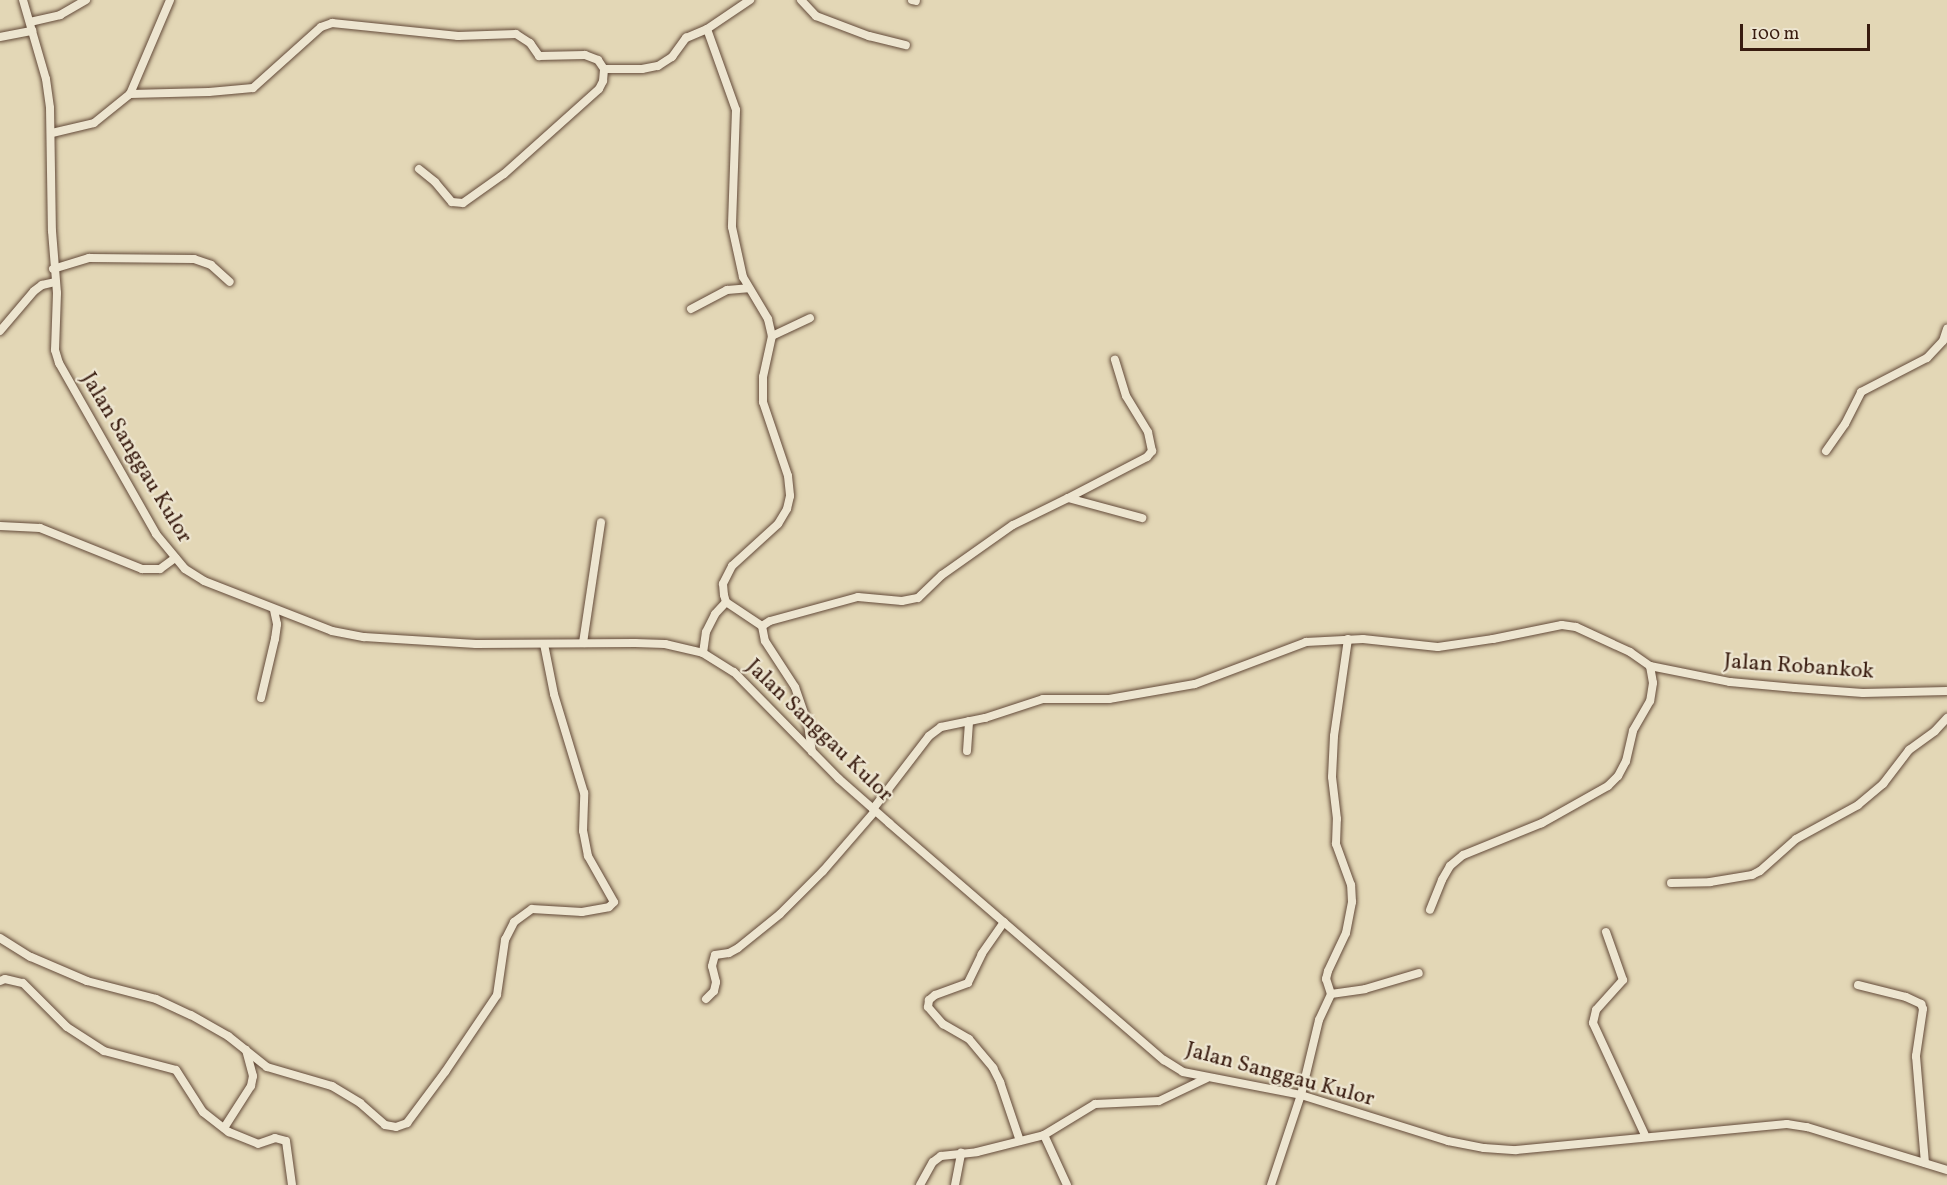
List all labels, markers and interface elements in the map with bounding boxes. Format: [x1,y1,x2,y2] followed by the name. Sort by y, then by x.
[1743,12,1874,50] scale bar
[1751,22,1800,47] text: 100 m
[75,368,197,548] street label: Jalan Sanggau Kulor
[1723,649,1875,685] street label: Jalan Robankok
[740,654,898,808] street label: Jalan Sanggau Kulor
[1183,1037,1377,1113] street label: Jalan Sanggau Kulor

